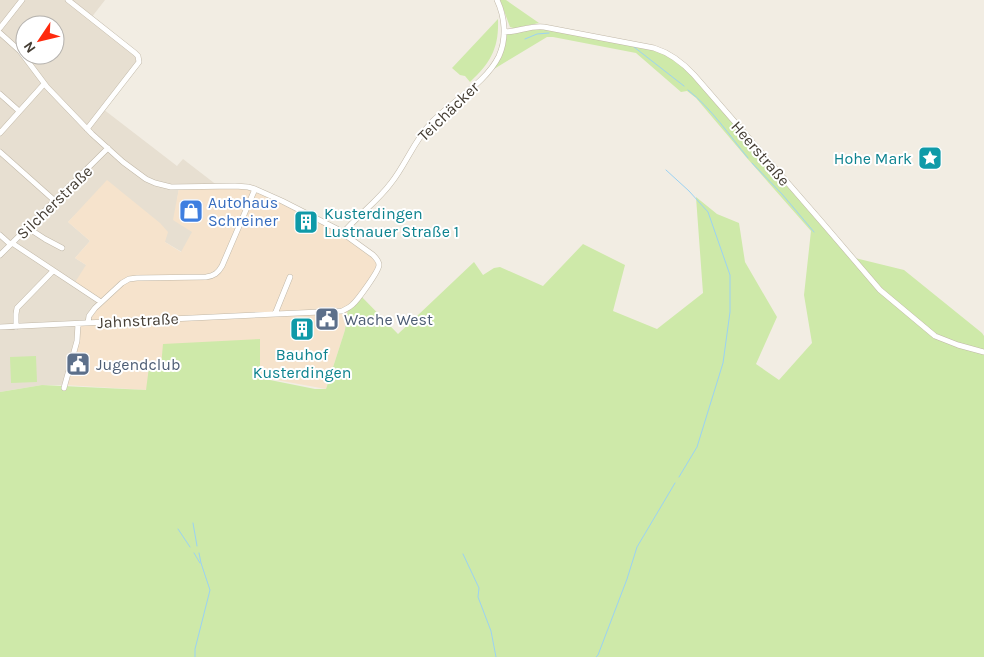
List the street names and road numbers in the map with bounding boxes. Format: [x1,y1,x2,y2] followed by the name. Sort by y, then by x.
[414,77,483,145] street label: Teichäcker
[727,117,794,190] street label: Heerstraße
[13,162,96,243] street label: Silcherstraße
[97,309,179,332] street label: Jahnstraße

